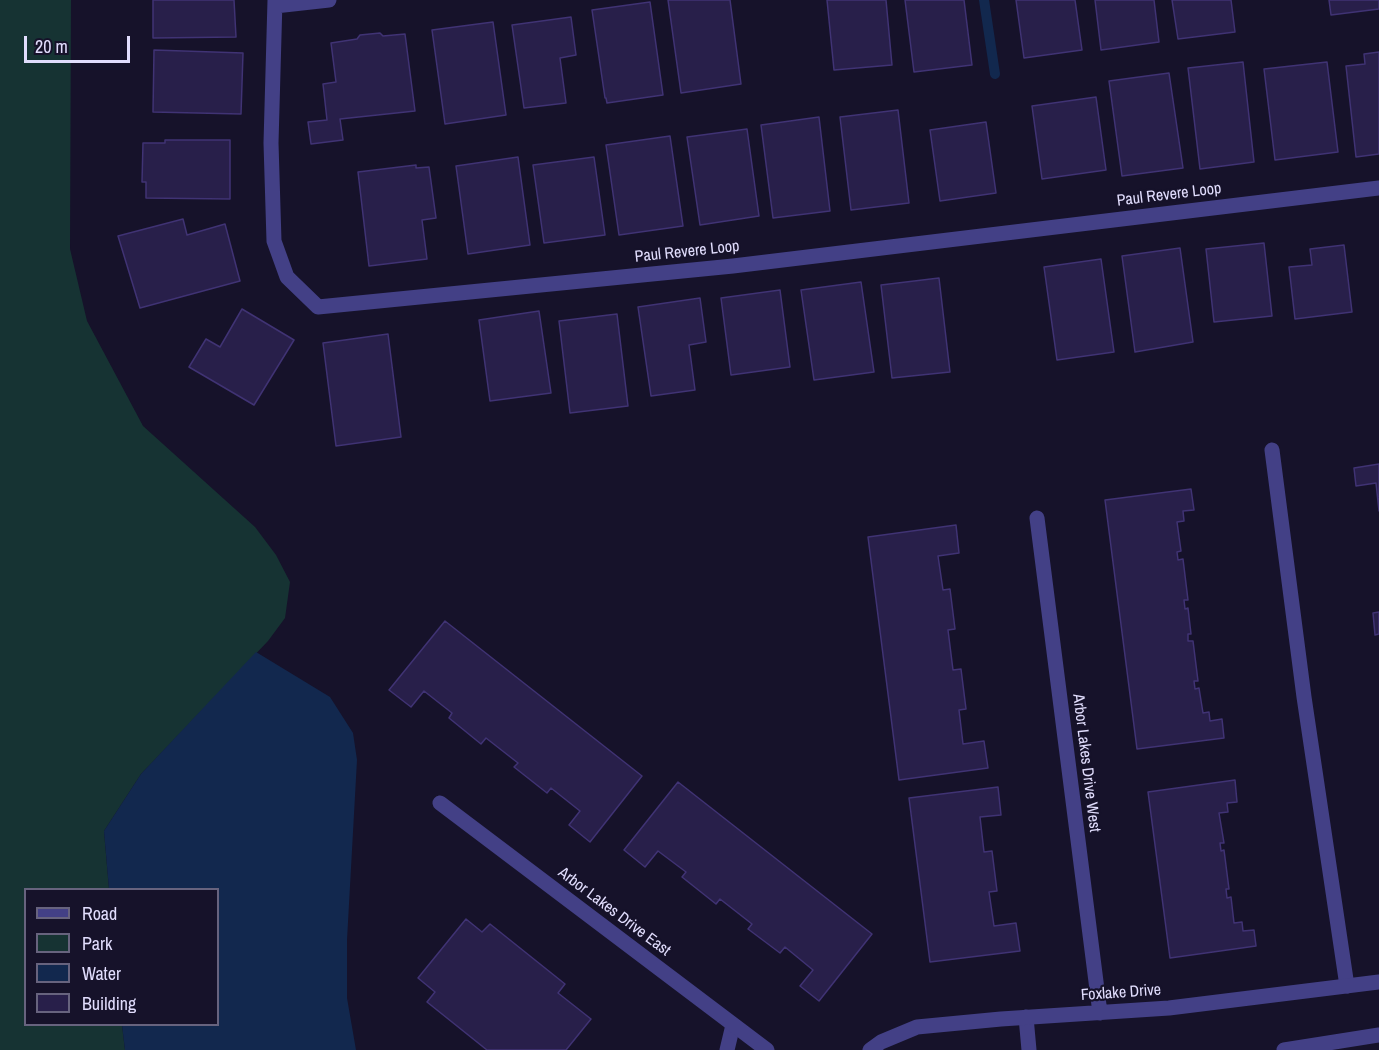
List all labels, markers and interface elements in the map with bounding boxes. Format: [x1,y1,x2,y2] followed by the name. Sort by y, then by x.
[27,24,134,62] scale bar
[35,34,68,59] text: 20 m
[1116,179,1222,211] street label: Paul Revere Loop
[634,237,740,267] street label: Paul Revere Loop
[1068,693,1104,833] street label: Arbor Lakes Drive West
[554,864,674,960] street label: Arbor Lakes Drive East
[24,888,219,1026] legend
[82,901,117,926] text: Road
[82,931,112,956] text: Park
[82,961,121,986] text: Water
[1080,981,1162,1005] street label: Foxlake Drive
[82,991,136,1016] text: Building

